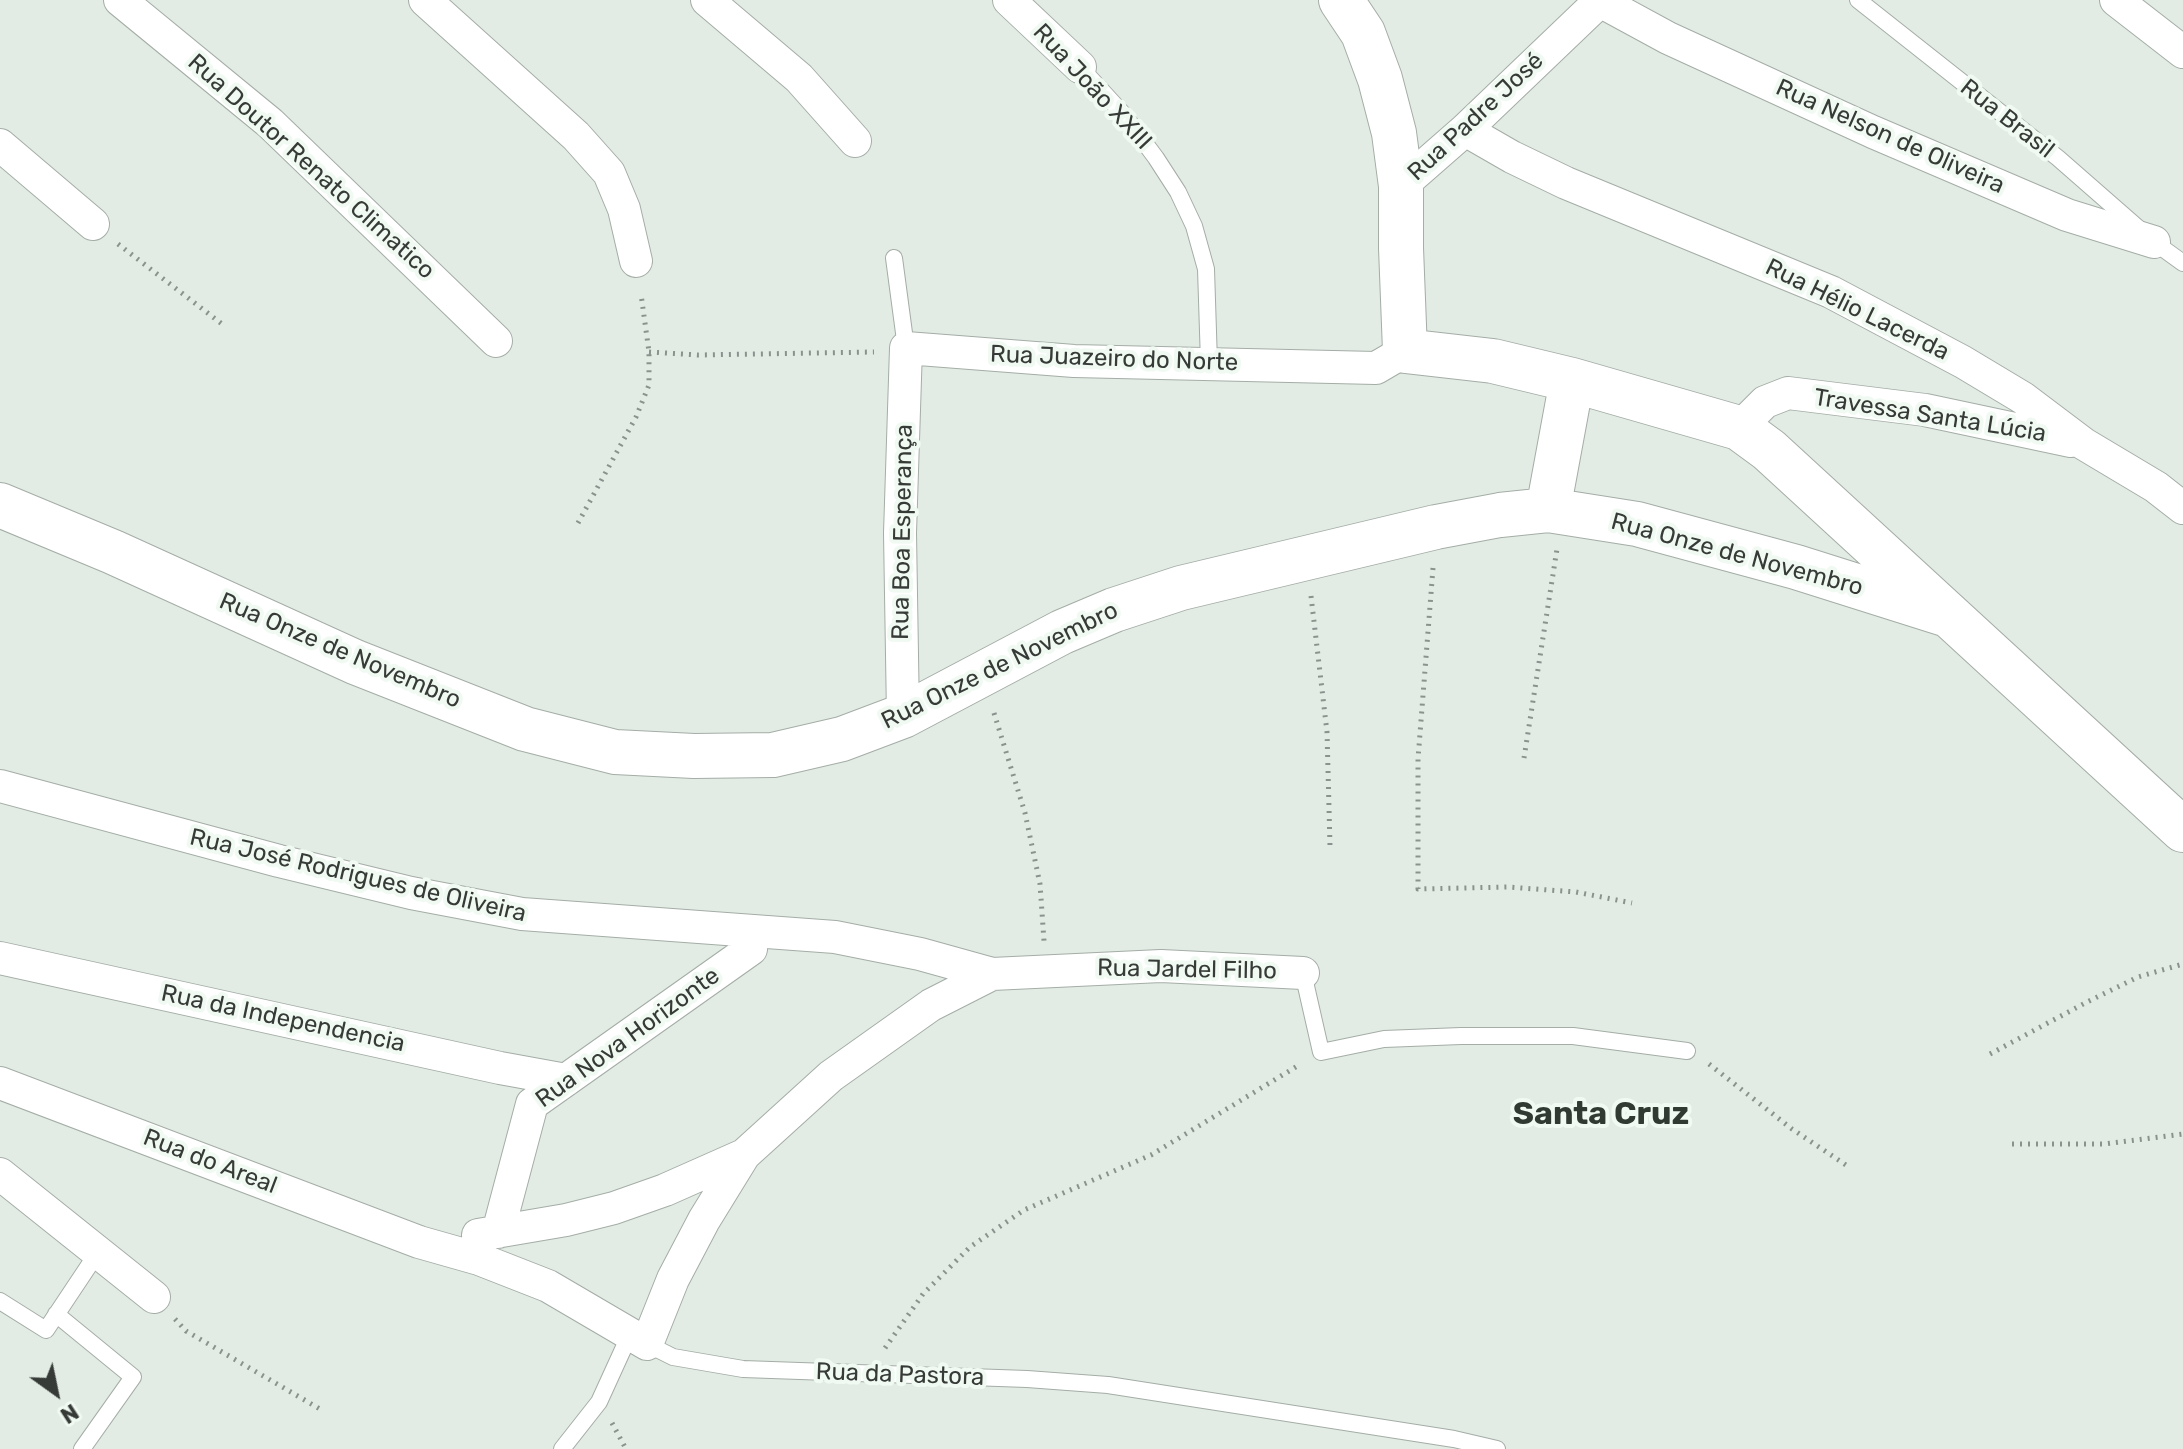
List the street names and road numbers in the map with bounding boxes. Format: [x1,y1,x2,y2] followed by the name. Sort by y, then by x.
[1026,18,1158,156] street label: Rua João XXIII
[1402,47,1550,187] street label: Rua Padre José
[182,48,440,286] street label: Rua Doutor Renato Climatico
[1954,73,2060,165] street label: Rua Brasil
[1771,74,2009,200] street label: Rua Nelson de Oliveira
[1760,253,1954,367] street label: Rua Hélio Lacerda
[989,340,1239,378] street label: Rua Juazeiro do Norte
[1812,383,2048,449] street label: Travessa Santa Lúcia
[887,424,919,640] street label: Rua Boa Esperança
[1608,507,1866,603] street label: Rua Onze de Novembro
[215,587,465,715] street label: Rua Onze de Novembro
[877,596,1123,736] street label: Rua Onze de Novembro
[187,823,529,929] street label: Rua José Rodrigues de Oliveira
[1097,954,1277,986] street label: Rua Jardel Filho
[530,962,726,1114] street label: Rua Nova Horizonte
[159,979,407,1059] street label: Rua da Independencia
[139,1123,281,1201] street label: Rua do Areal
[815,1358,985,1392] street label: Rua da Pastora

